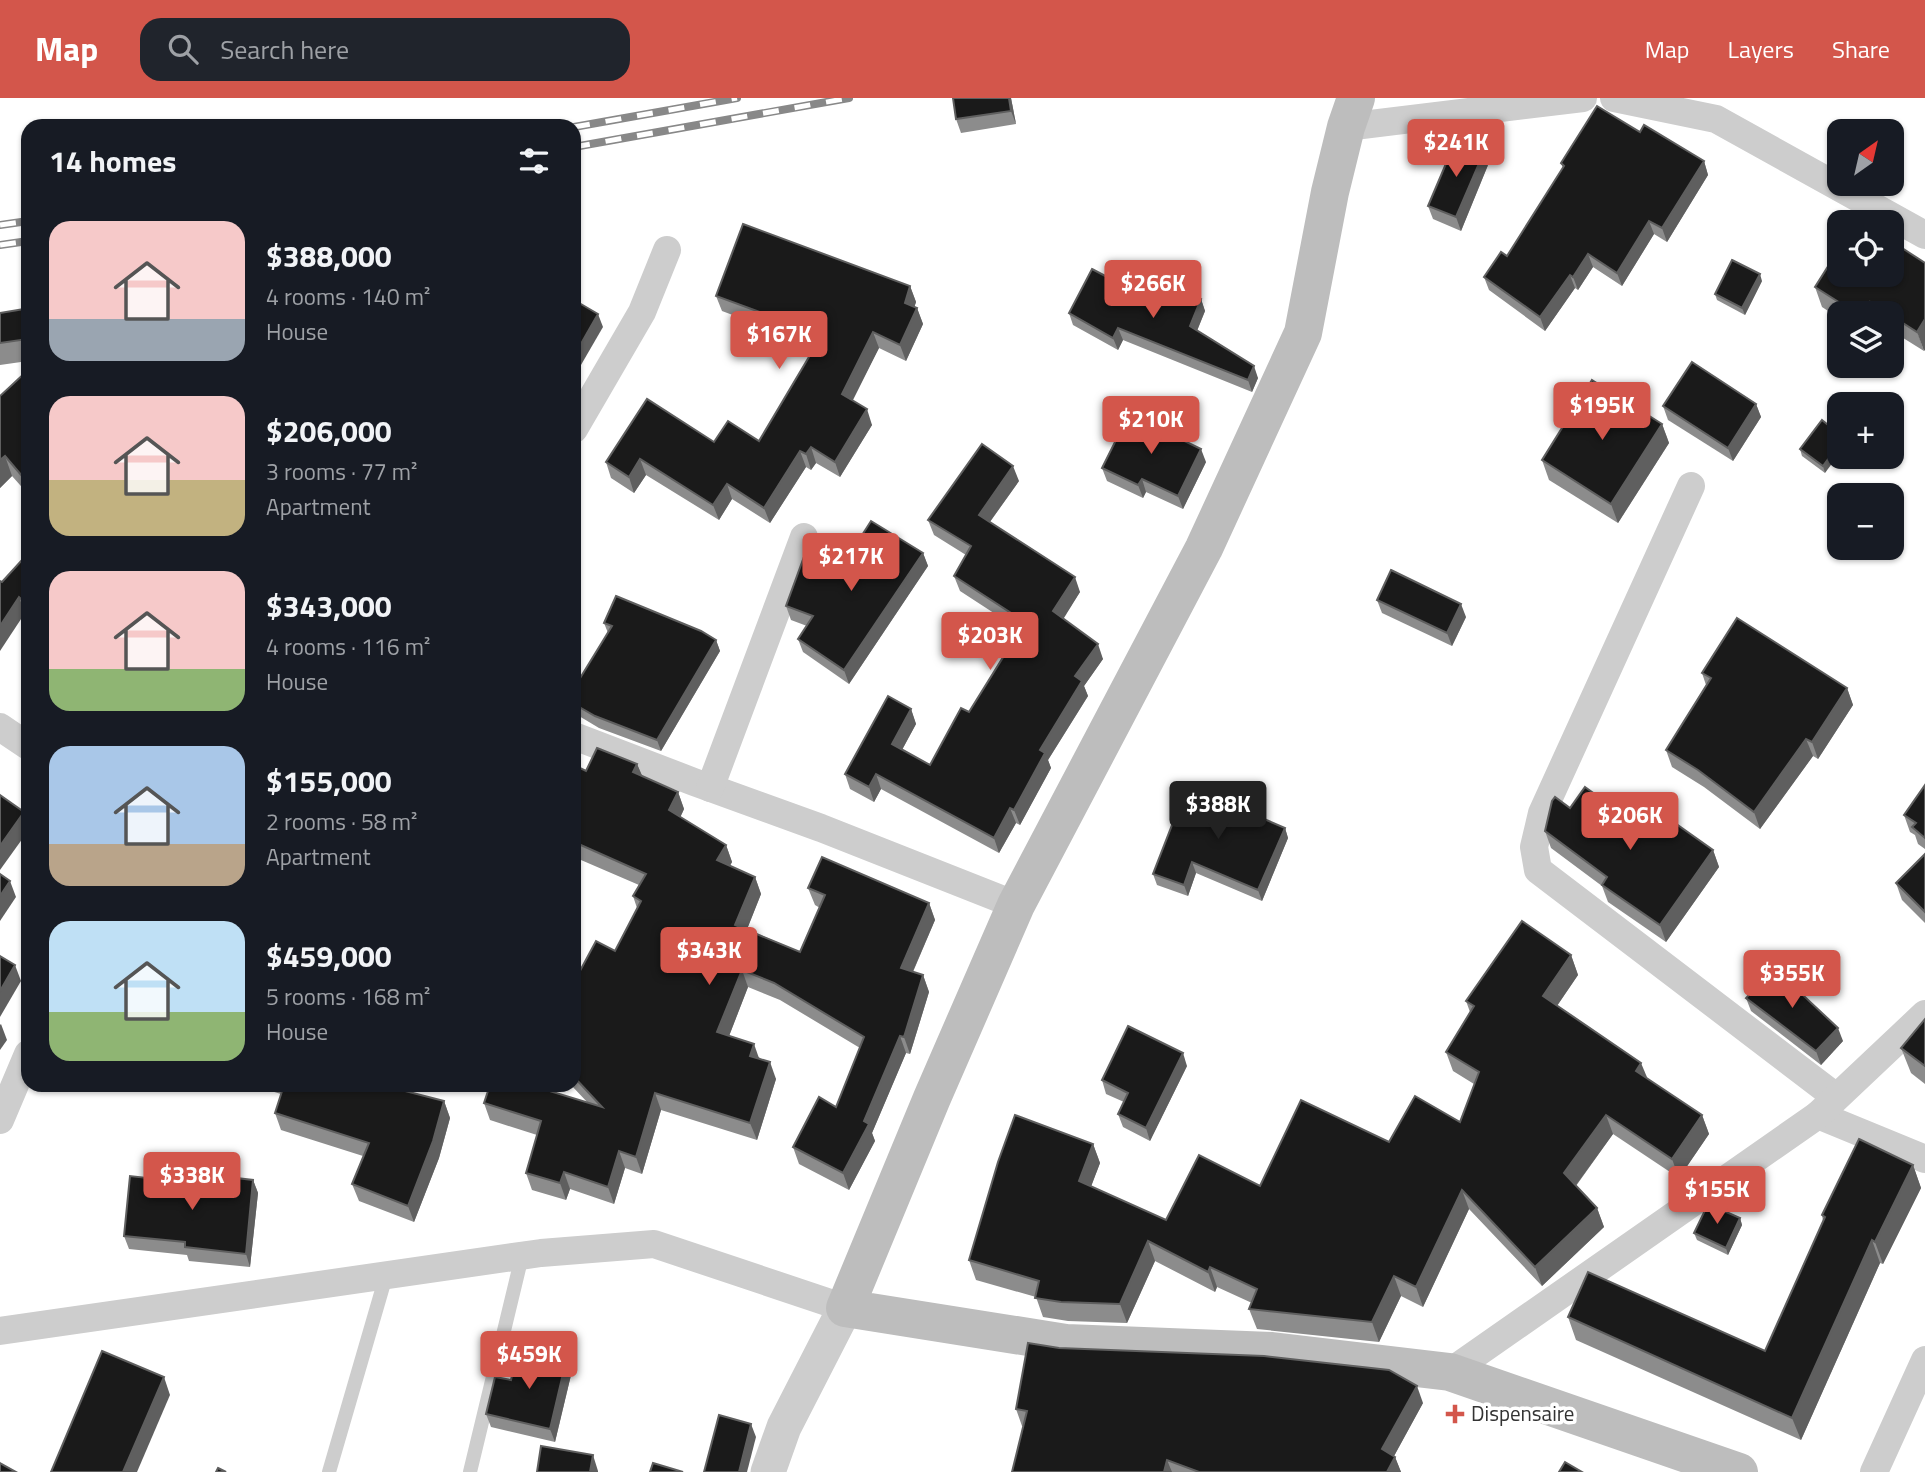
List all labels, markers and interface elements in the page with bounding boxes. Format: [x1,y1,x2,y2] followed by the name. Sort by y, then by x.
[140,18,630,81] search box
[35,24,98,74] text: Map
[164,30,202,68] icon: search
[220,30,349,69] text: Search here
[1645,31,1690,67] text: Map
[1728,31,1794,67] text: Layers
[1832,31,1890,67] text: Share
[1827,119,1904,196] north arrow
[1827,119,1904,560] map controls
[1407,120,1505,179] pin: $241K
[1423,124,1489,159] text: $241K
[49,138,176,184] text: 14 homes
[515,142,553,180] icon: filters
[1827,210,1904,287] button: locate
[266,233,392,279] text: $388,000
[105,249,189,333] icon: home
[1104,260,1202,320] pin: $266K
[1120,265,1186,300] text: $266K
[266,279,430,314] text: 4 rooms · 140 m²
[1827,301,1904,378] button: layers
[730,312,828,371] pin: $167K
[266,314,328,349] text: House
[746,316,812,351] text: $167K
[1553,382,1651,442] pin: $195K
[1569,387,1635,422] text: $195K
[1827,392,1904,469] button: +
[1102,396,1200,456] pin: $210K
[1118,401,1184,436] text: $210K
[266,408,392,454] text: $206,000
[105,424,189,508] icon: home
[266,454,417,489] text: 3 rooms · 77 m²
[1827,483,1904,560] button: −
[266,489,371,524] text: Apartment
[802,533,900,593] pin: $217K
[818,538,884,573] text: $217K
[266,583,392,629] text: $343,000
[105,599,189,683] icon: home
[941,612,1039,672] pin: $203K
[957,617,1023,652] text: $203K
[266,629,430,664] text: 4 rooms · 116 m²
[266,664,328,699] text: House
[266,758,392,804] text: $155,000
[105,774,189,858] icon: home
[1169,782,1267,841] pin: $388K
[1185,786,1251,821] text: $388K
[1581,792,1679,852] pin: $206K
[1597,797,1663,832] text: $206K
[266,804,417,839] text: 2 rooms · 58 m²
[266,839,371,874] text: Apartment
[660,928,758,987] pin: $343K
[676,932,742,967] text: $343K
[266,933,392,979] text: $459,000
[105,949,189,1033] icon: home
[1743,950,1841,1010] pin: $355K
[1759,955,1825,990] text: $355K
[266,979,430,1014] text: 5 rooms · 168 m²
[266,1014,328,1049] text: House
[143,1152,241,1212] pin: $338K
[159,1157,225,1192] text: $338K
[1668,1166,1766,1226] pin: $155K
[1684,1171,1750,1206] text: $155K
[480,1332,578,1391] pin: $459K
[496,1336,562,1371] text: $459K
[1471,1397,1574,1429] place label: Dispensaire
[1445,1404,1465,1424] marker: Dispensaire

